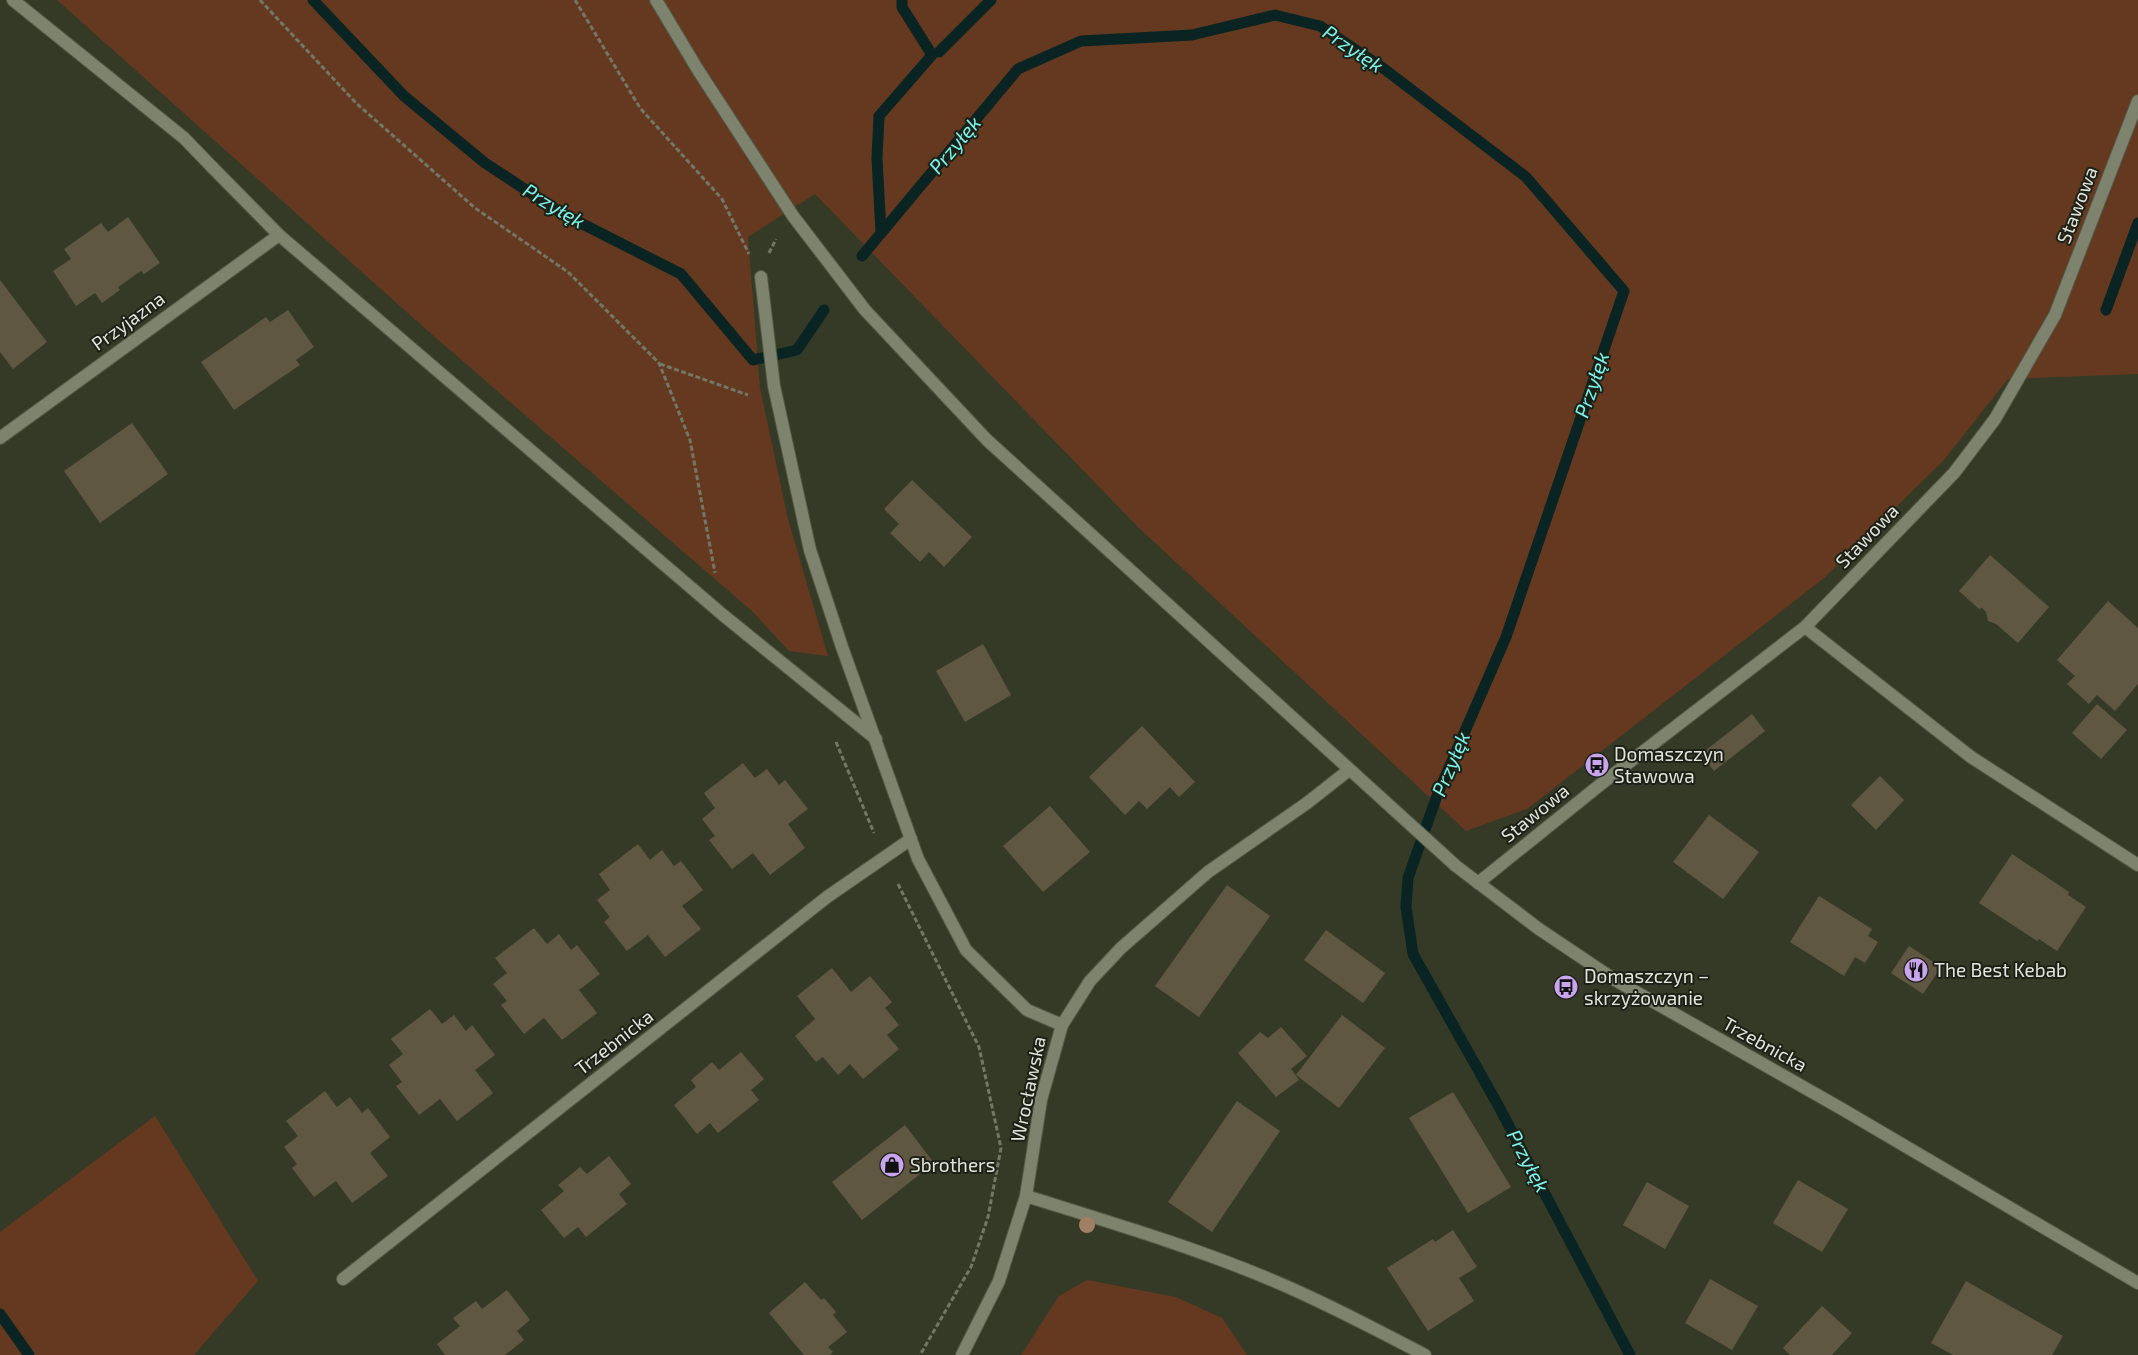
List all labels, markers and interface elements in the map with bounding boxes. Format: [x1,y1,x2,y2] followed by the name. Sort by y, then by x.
[1318,19,1388,78] water label: Przyłęk
[923,111,986,179] water label: Przyłęk
[2051,163,2102,247] street label: Stawowa
[519,177,590,234] water label: Przyłęk
[87,286,169,355] street label: Przyjazna
[1569,349,1614,421] water label: Przyłęk
[1830,499,1903,573] street label: Stawowa
[1426,728,1475,800] water label: Przyłęk
[1614,742,1724,787] place label: Domaszczyn Stawowa
[1584,752,1610,778] bus stop icon: Domaszczyn Stawowa
[1496,778,1573,847] street label: Stawowa
[1903,957,1929,983] restaurant icon: The Best Kebab
[1934,958,2067,981] place label: The Best Kebab
[1584,964,1709,1009] place label: Domaszczyn – skrzyżowanie
[1553,974,1579,1000] bus stop icon: Domaszczyn – skrzyżowanie
[570,1004,657,1079] street label: Trzebnicka
[1719,1011,1811,1076] street label: Trzebnicka
[1005,1034,1050,1144] street label: Wrocławska
[1502,1125,1555,1197] water label: Przyłęk
[879,1152,905,1178] shop icon: Sbrothers
[910,1153,995,1176] place label: Sbrothers

